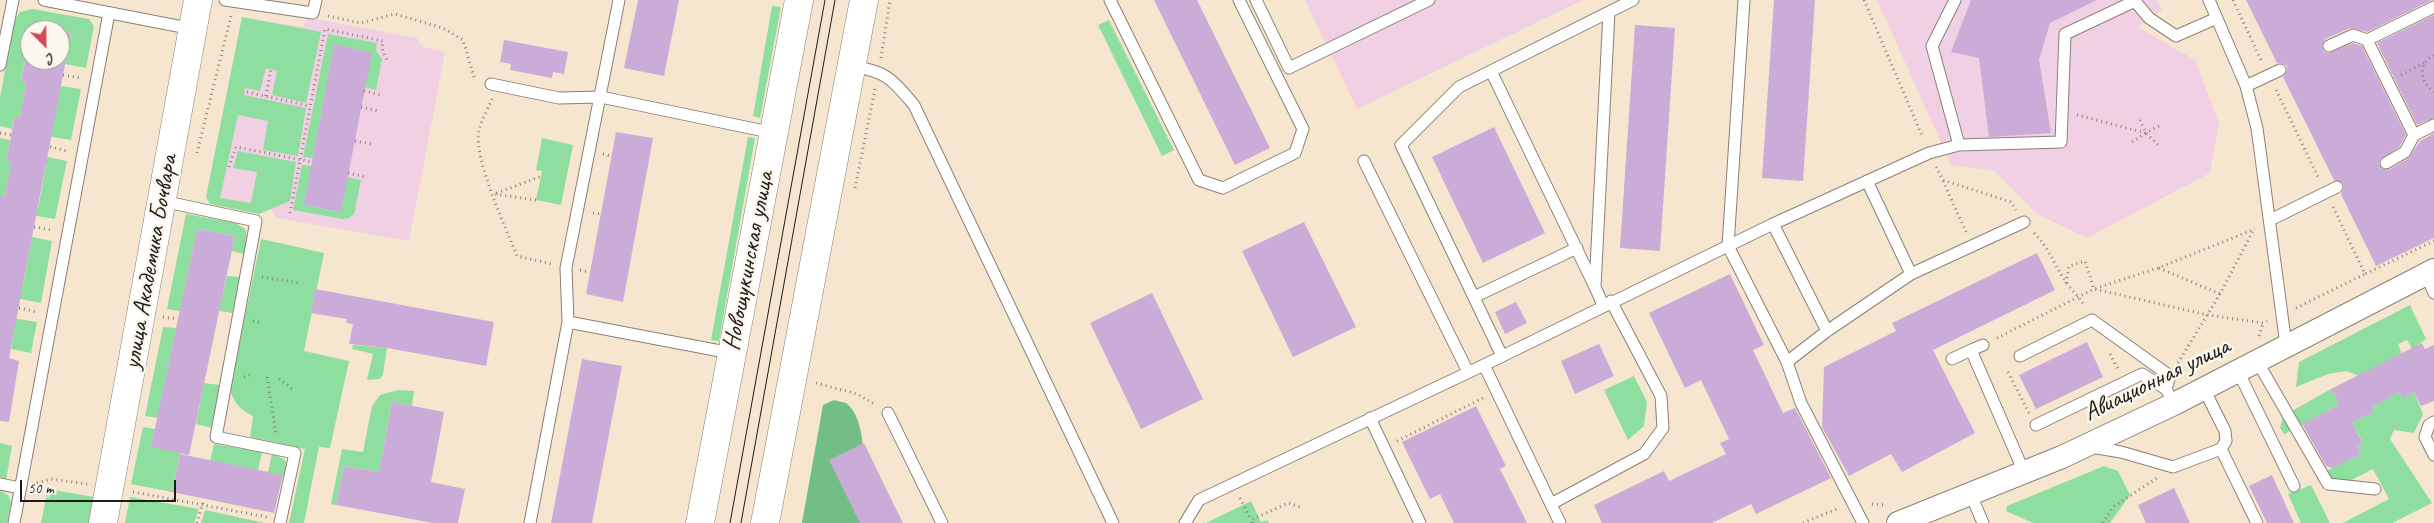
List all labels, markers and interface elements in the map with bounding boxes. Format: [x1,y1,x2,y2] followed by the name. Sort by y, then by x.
[20,20,70,70] north arrow
[44,49,57,68] text: С
[117,152,185,372] street label: улица Академика Бочвара
[717,169,781,353] street label: Новощукинская улица
[2079,332,2235,428] street label: Авиационная улица
[22,470,179,502] scale bar
[28,479,54,498] text: 50 m

